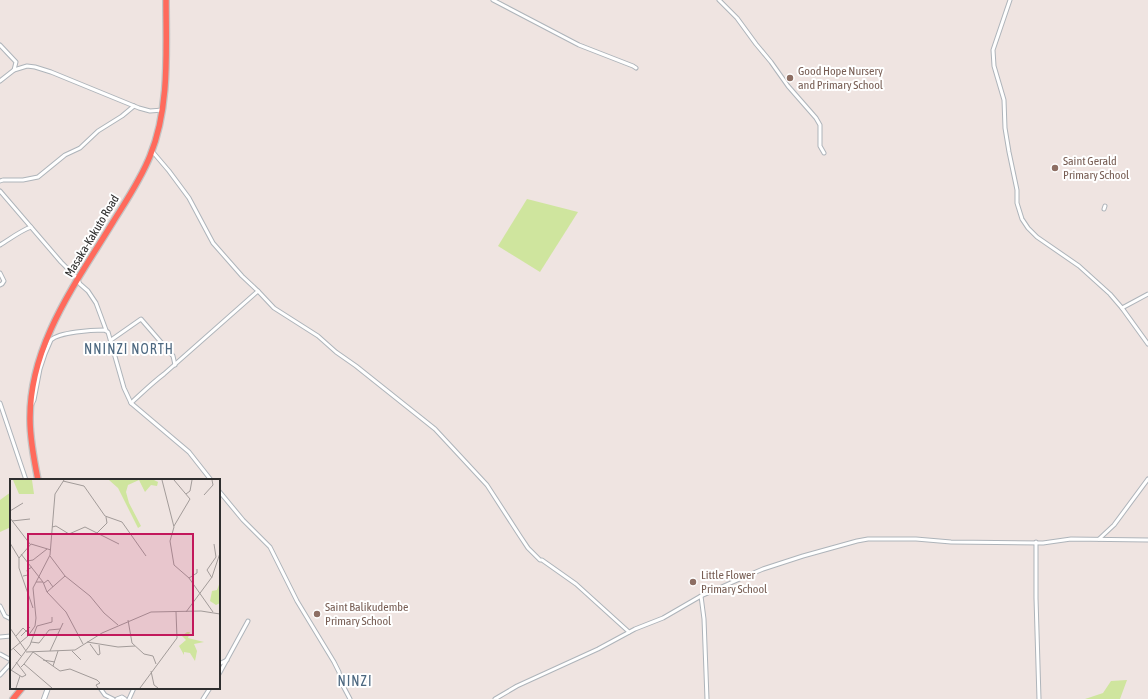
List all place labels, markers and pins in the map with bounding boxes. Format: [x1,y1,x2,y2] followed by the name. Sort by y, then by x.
[798,64,884,92] place label: Good Hope Nursery and Primary School
[785,73,795,83] marker: Good Hope Nursery and Primary School
[1063,154,1130,182] place label: Saint Gerald Primary School
[1050,163,1060,173] marker: Saint Gerald Primary School
[701,568,768,596] place label: Little Flower Primary School
[688,577,698,587] marker: Little Flower Primary School
[325,600,409,628] place label: Saint Balikudembe Primary School
[312,609,322,619] marker: Saint Balikudembe Primary School

